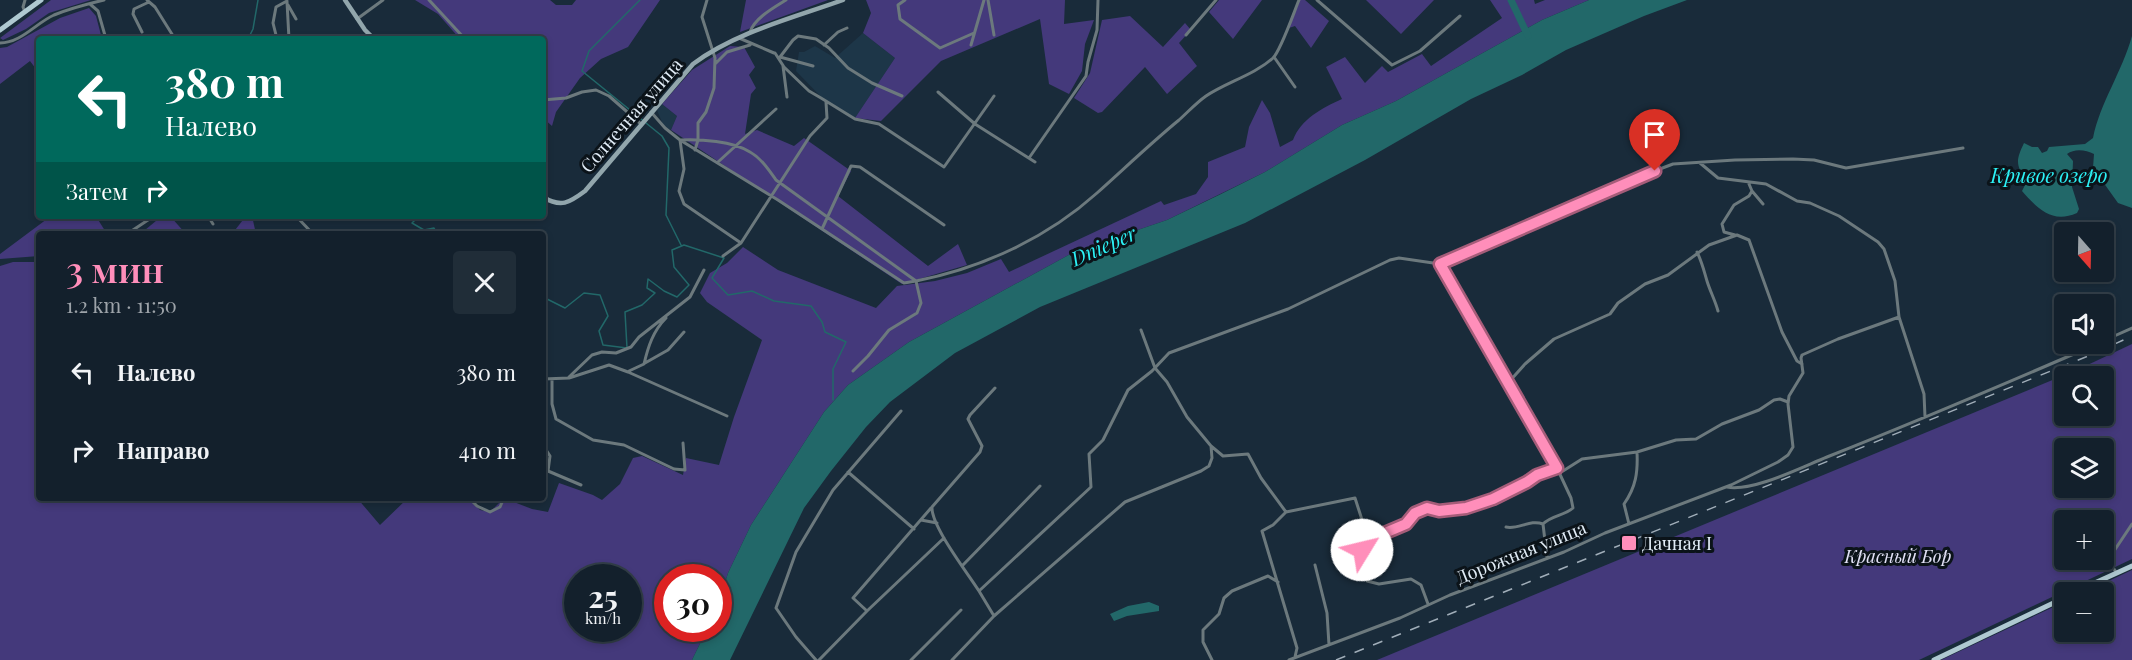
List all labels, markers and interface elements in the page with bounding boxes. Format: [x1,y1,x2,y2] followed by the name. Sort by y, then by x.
[165,53,284,109] text: 380 m
[575,53,687,177] street label: Солнечная улица
[66,60,144,138] icon: left
[165,107,257,143] text: Налево
[1629,109,1680,171] pin
[1638,118,1671,151] icon: arrive
[1989,161,2108,188] water label: Кривое озеро
[140,174,173,207] icon: right
[66,176,128,206] text: Затем
[1065,218,1141,272] water label: Dnieper
[2054,222,2114,282] north arrow
[2054,222,2114,642] map controls
[66,244,164,292] text: 3 мин
[453,251,516,314] button: close
[66,291,177,318] text: 1.2 km · 11:50
[2054,294,2114,354] button: sound
[66,356,99,389] icon: left
[117,357,195,387] text: Налево
[456,357,516,387] text: 380 m
[2054,366,2114,426] button: search
[66,434,99,467] icon: right
[117,435,210,465] text: Направо
[459,435,516,465] text: 410 m
[2054,438,2114,498] button: layers
[2054,510,2114,570] button: +
[1452,515,1590,589] street label: Дорожная улица
[1330,518,1394,582] position arrow
[1642,531,1712,555] place label: Дачная I
[1620,534,1638,552] marker: Дачная I
[1843,544,1952,568] park label: Красный Бор
[654,564,732,642] speed limit sign: 30
[588,576,618,616] text: 25
[2054,582,2114,642] button: −
[585,608,621,628] text: km/h

